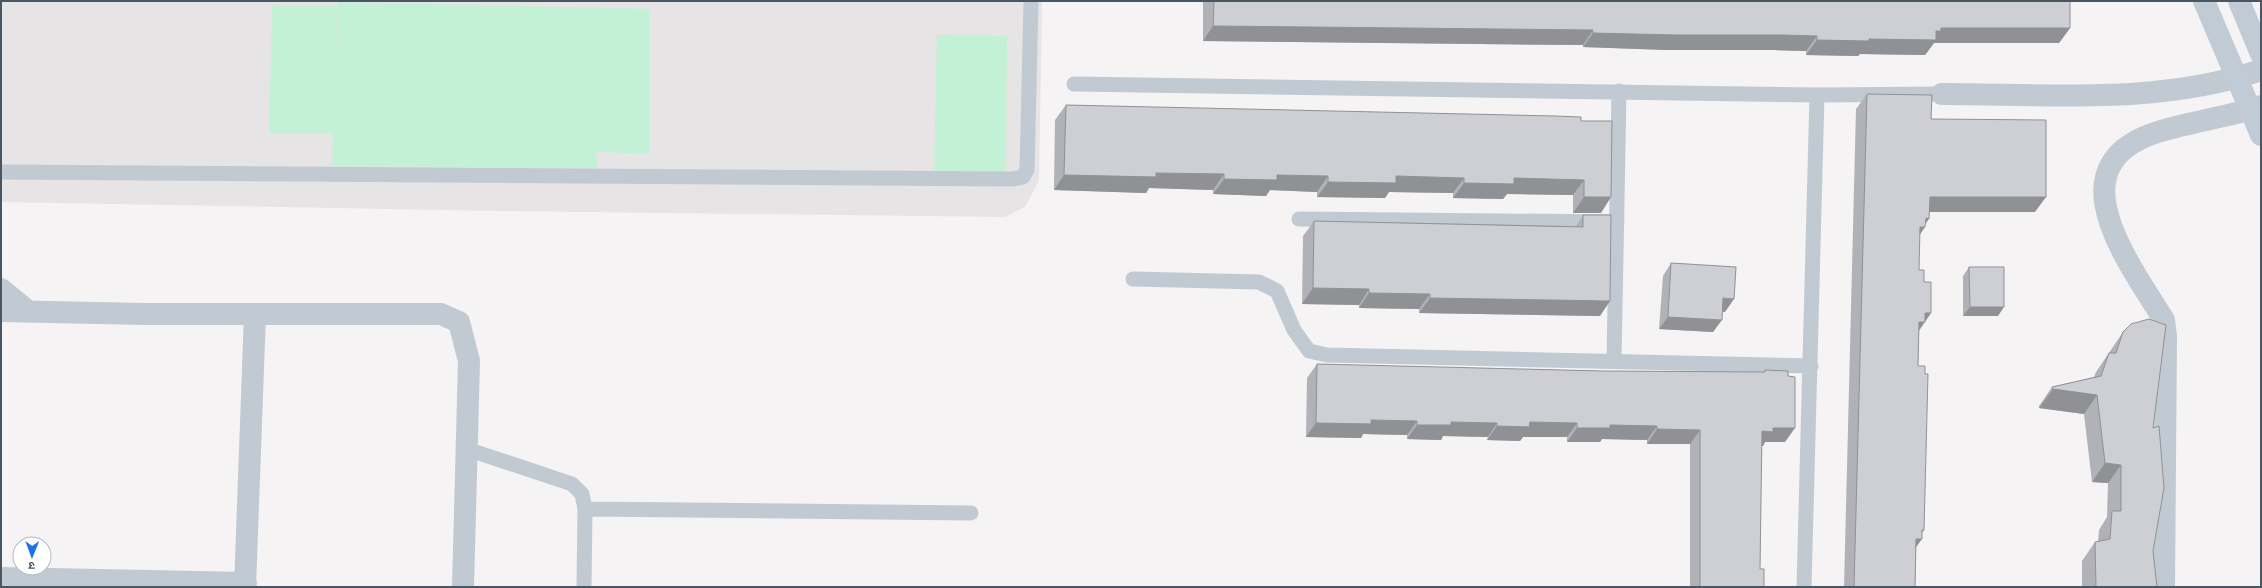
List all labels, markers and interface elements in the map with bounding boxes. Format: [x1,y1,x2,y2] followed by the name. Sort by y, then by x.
[12,536,52,576] north arrow
[28,559,35,573] text: उ

